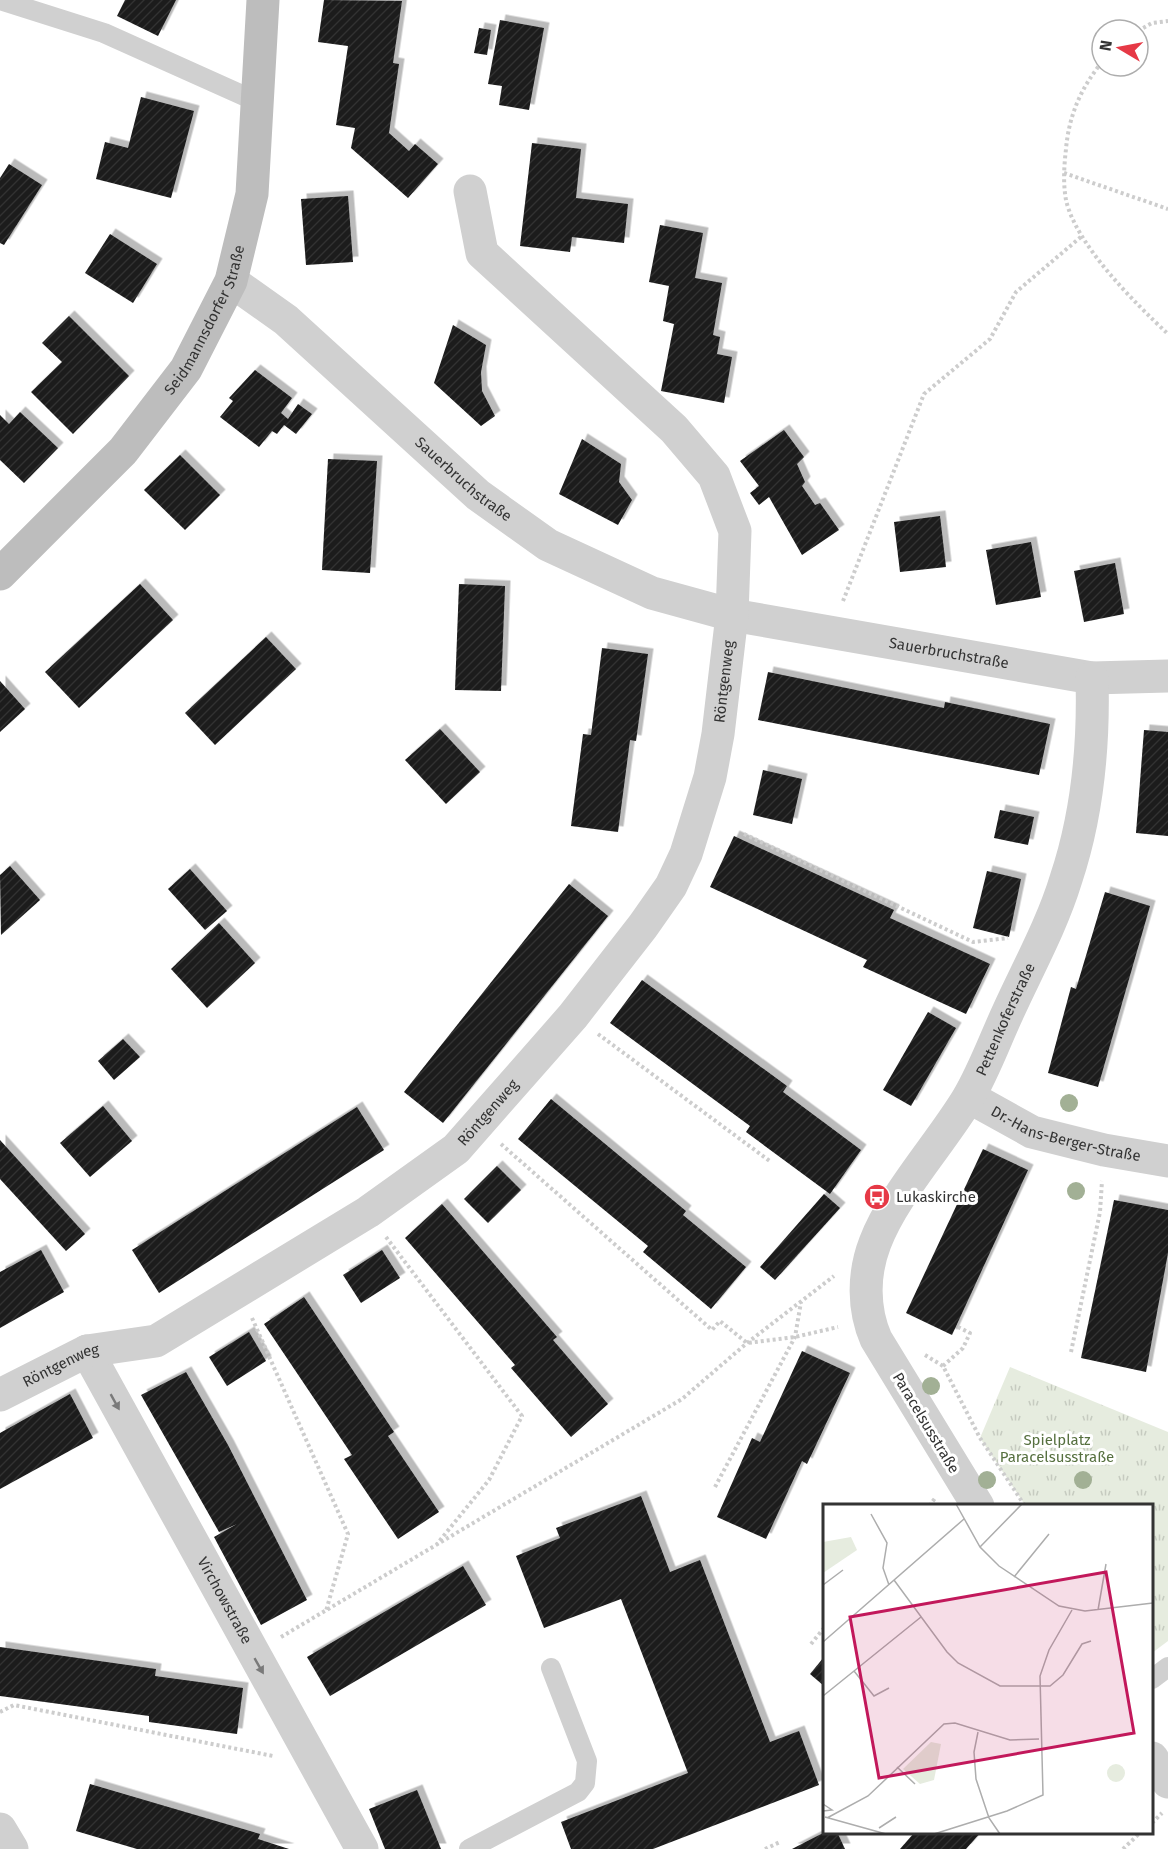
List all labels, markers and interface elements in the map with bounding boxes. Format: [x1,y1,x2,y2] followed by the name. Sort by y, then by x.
[1090,18,1150,78] north arrow
[1095,39,1116,52] text: N
[160,243,248,398] street label: Seidmannsdorfer Straße
[411,433,515,525] street label: Sauerbruchstraße
[888,634,1010,672] street label: Sauerbruchstraße
[710,639,738,724] street label: Röntgenweg
[972,960,1039,1079] street label: Pettenkoferstraße
[454,1075,522,1150] street label: Röntgenweg
[988,1102,1142,1165] street label: Dr.-Hans-Berger-Straße
[862,1182,892,1212] bus stop icon: Lukaskirche
[896,1188,976,1206] place label: Lukaskirche
[20,1340,100,1391] street label: Röntgenweg
[889,1369,963,1477] street label: Paracelsusstraße
[110,1394,120,1411] one-way arrow
[1000,1431,1114,1466] park label: Spielplatz Paracelsusstraße
[823,1504,1153,1834] inset map
[194,1554,256,1647] street label: Virchowstraße
[254,1658,264,1675] one-way arrow

